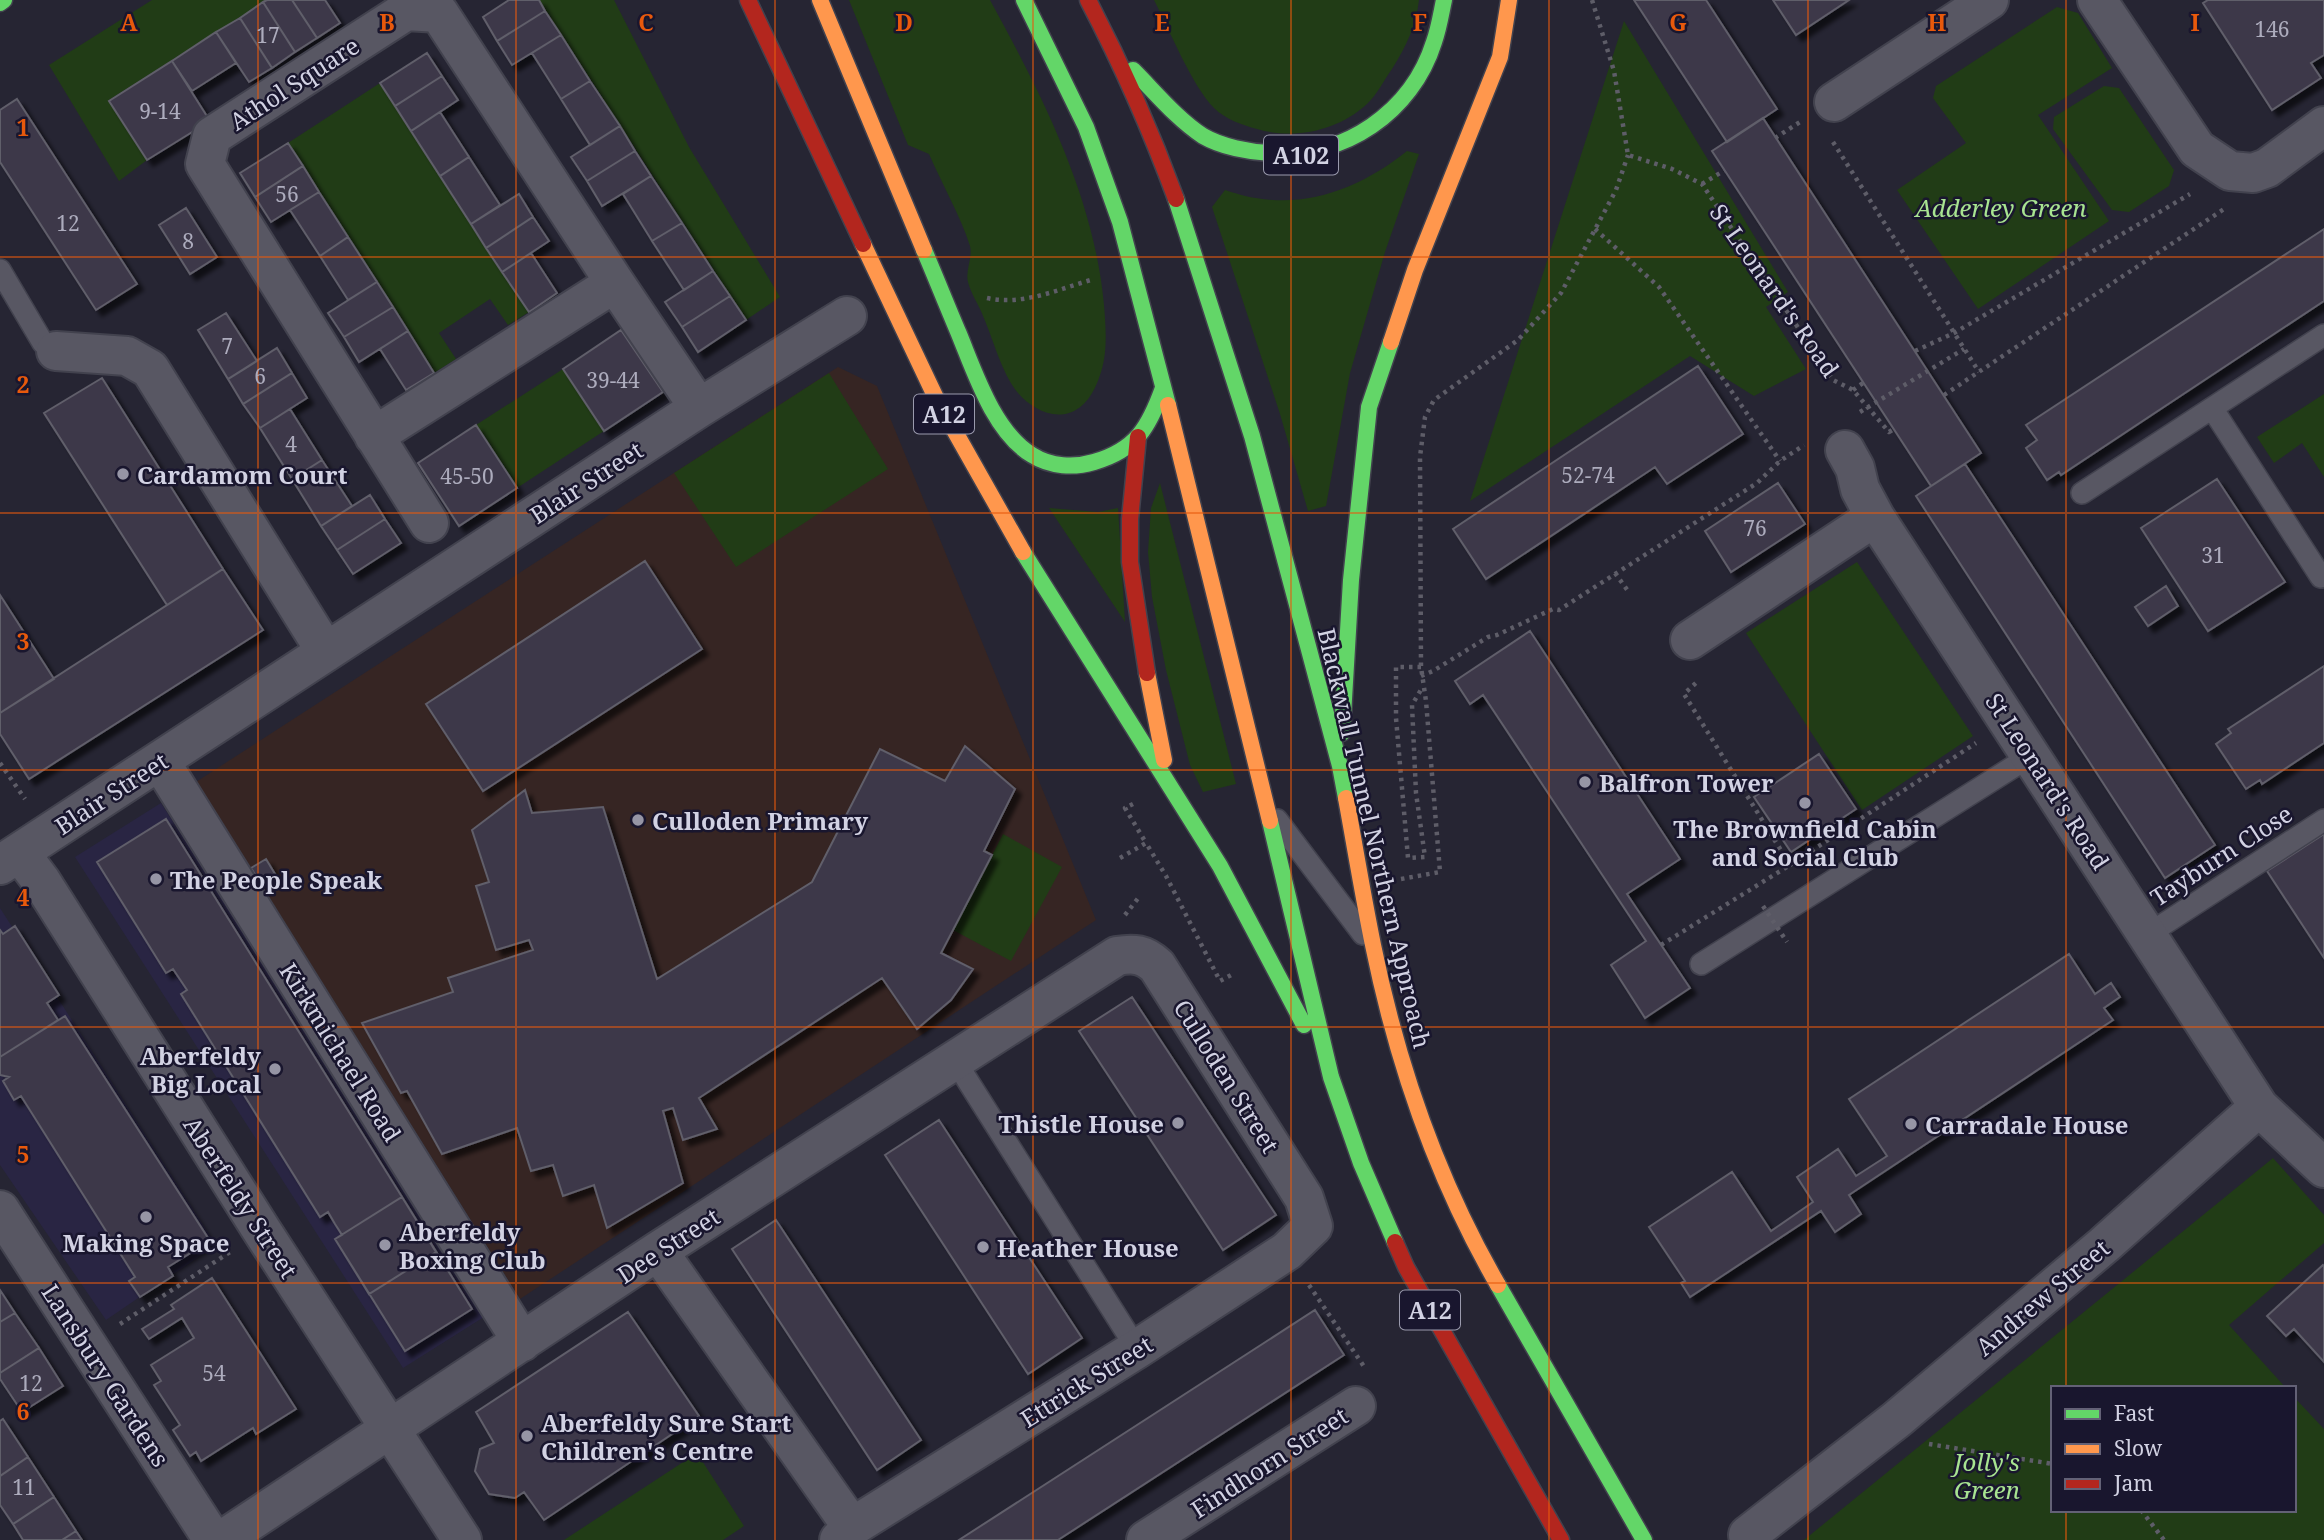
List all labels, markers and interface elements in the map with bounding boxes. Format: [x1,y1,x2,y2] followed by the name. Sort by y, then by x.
[120,6,138,38] text: A
[379,6,395,38] text: B
[638,6,654,38] text: C
[895,6,913,38] text: D
[1154,6,1170,38] text: E
[1413,6,1427,38] text: F
[1669,6,1687,38] text: G
[1928,6,1947,38] text: H
[2190,6,2200,38] text: I
[2254,15,2290,43] house number: 146
[256,21,280,49] house number: 17
[223,29,365,137] street label: Athol Square
[139,97,181,125] house number: 9-14
[17,111,30,143] text: 1
[1264,136,1338,174] road number: A102
[275,180,299,208] house number: 56
[1913,191,2087,224] park label: Adderley Green
[1703,197,1847,383] street label: St Leonard's Road
[56,209,80,237] house number: 12
[182,227,194,255] house number: 8
[221,332,233,360] house number: 7
[254,362,266,390] house number: 6
[586,366,640,394] house number: 39-44
[17,368,30,400] text: 2
[914,394,974,434] road number: A12
[285,430,297,458] house number: 4
[523,433,649,531] street label: Blair Street
[137,458,348,491] place label: Cardamom Court
[1561,461,1615,489] house number: 52-74
[440,462,494,490] house number: 45-50
[115,466,131,482] marker: Cardamom Court
[1743,514,1767,542] house number: 76
[2201,541,2225,569] house number: 31
[17,625,30,657] text: 3
[1311,625,1439,1051] street label: Blackwall Tunnel Northern Approach
[1978,686,2118,876] street label: St Leonard's Road
[48,744,174,842] street label: Blair Street
[1599,766,1774,799] place label: Balfron Tower
[1577,774,1593,790] marker: Balfron Tower
[1797,795,1813,811] marker: The Brownfield Cabin and Social Club
[2144,797,2298,913] street label: Tayburn Close
[652,804,868,837] place label: Culloden Primary
[630,812,646,828] marker: Culloden Primary
[1673,812,1937,873] place label: The Brownfield Cabin and Social Club
[170,863,383,896] place label: The People Speak
[148,871,164,887] marker: The People Speak
[17,881,30,913] text: 4
[273,956,409,1148] street label: Kirkmichael Road
[1167,993,1287,1159] street label: Culloden Street
[140,1039,262,1100] place label: Aberfeldy Big Local
[267,1061,283,1077] marker: Aberfeldy Big Local
[999,1107,1164,1140] place label: Thistle House
[1925,1108,2129,1141] place label: Carradale House
[176,1110,306,1284] street label: Aberfeldy Street
[1170,1115,1186,1131] marker: Thistle House
[1903,1116,1919,1132] marker: Carradale House
[17,1138,30,1170] text: 5
[610,1199,726,1291] street label: Dee Street
[138,1209,154,1225] marker: Making Space
[399,1215,546,1276] place label: Aberfeldy Boxing Club
[63,1226,229,1259] place label: Making Space
[997,1231,1179,1264] place label: Heather House
[1968,1231,2116,1363] street label: Andrew Street
[377,1237,393,1253] marker: Aberfeldy Boxing Club
[975,1239,991,1255] marker: Heather House
[35,1277,177,1473] street label: Lansbury Gardens
[1400,1290,1460,1330] road number: A12
[1014,1327,1158,1435] street label: Ettrick Street
[202,1359,226,1387] house number: 54
[19,1369,43,1397] house number: 12
[2051,1386,2296,1512] legend
[17,1395,30,1427] text: 6
[1184,1399,1354,1525] street label: Findhorn Street
[2114,1399,2154,1427] text: Fast
[541,1406,792,1467] place label: Aberfeldy Sure Start Children's Centre
[519,1428,535,1444] marker: Aberfeldy Sure Start Children's Centre
[2114,1434,2163,1462] text: Slow
[1950,1445,2020,1506] park label: Jolly's Green
[2113,1469,2153,1497] text: Jam
[12,1473,36,1501] house number: 11

